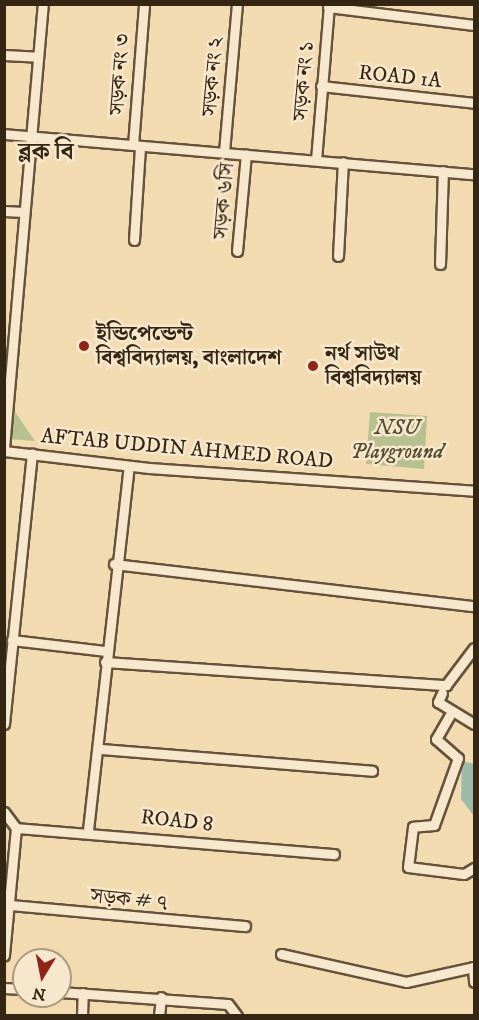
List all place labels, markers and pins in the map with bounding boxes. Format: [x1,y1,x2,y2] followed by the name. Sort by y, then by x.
[96,321,281,371] place label: ইন্ডিপেন্ডেন্ট বিশ্ববিদ্যালয়, বাংলাদেশ
[77,339,91,353] marker: ইন্ডিপেন্ডেন্ট বিশ্ববিদ্যালয়, বাংলাদেশ
[325,341,422,391] place label: নর্থ সাউথ বিশ্ববিদ্যালয়
[306,359,320,373] marker: নর্থ সাউথ বিশ্ববিদ্যালয়

